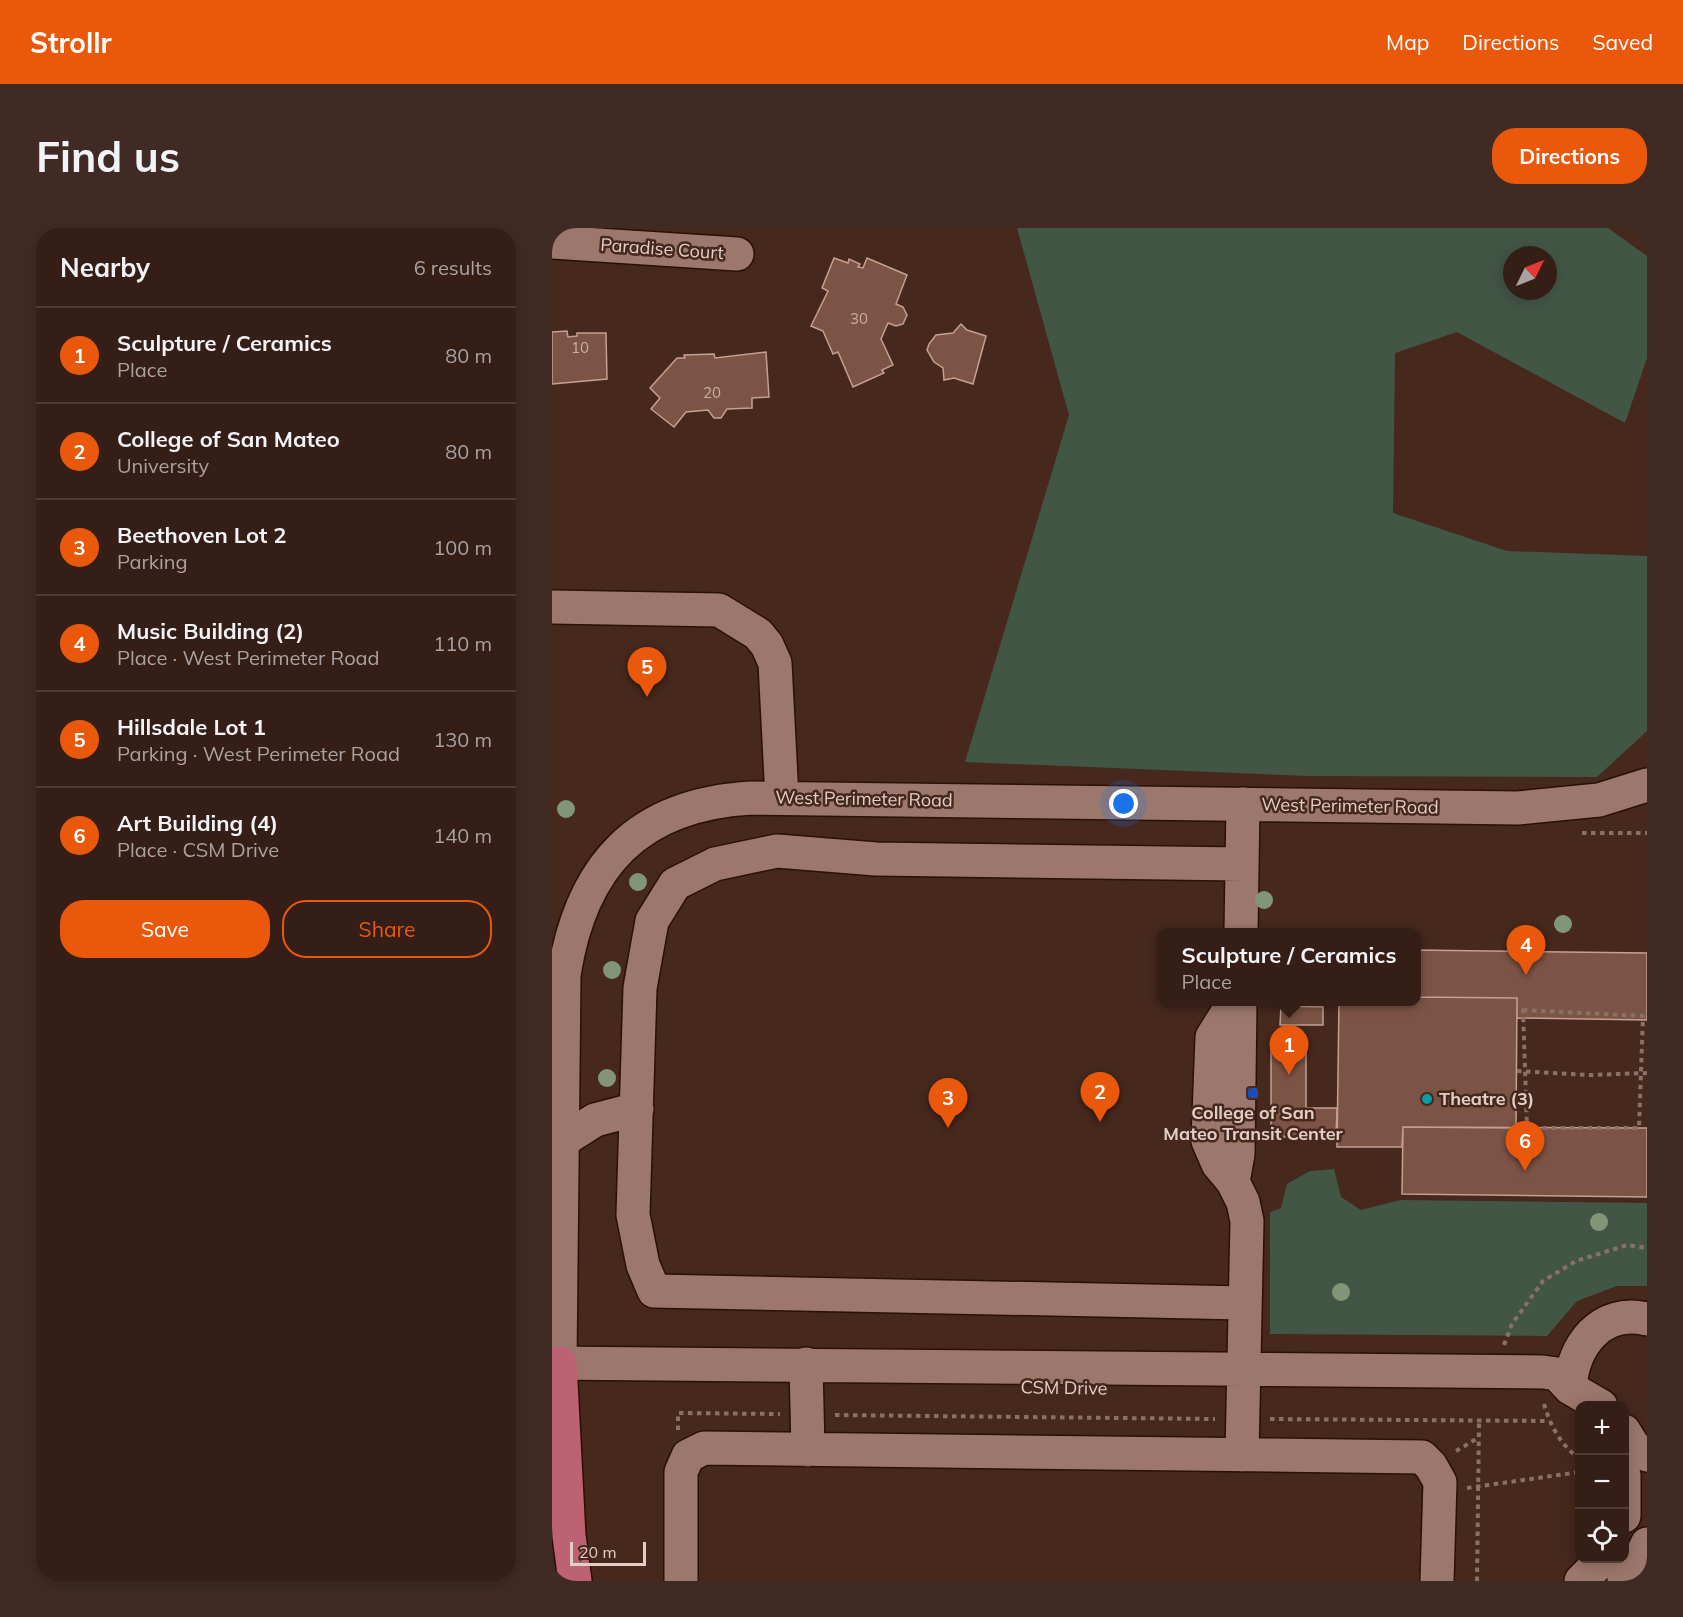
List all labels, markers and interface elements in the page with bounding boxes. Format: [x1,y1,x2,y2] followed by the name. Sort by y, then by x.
[30,25,112,60] text: Strollr
[1386,29,1429,55] text: Map
[1462,29,1559,55] text: Directions
[1592,29,1653,55] text: Saved
[1492,128,1647,184] button: Directions
[36,130,180,183] text: Find us
[600,233,724,264] street label: Paradise Court
[1503,246,1557,300] north arrow
[60,251,150,284] text: Nearby
[414,255,492,280] text: 6 results
[850,309,868,328] house number: 30
[117,329,332,357] text: Sculpture / Ceramics
[571,338,589,357] house number: 10
[74,343,86,368] text: 1
[445,343,492,368] text: 80 m
[117,357,167,382] text: Place
[703,383,721,402] house number: 20
[117,425,340,453] text: College of San Mateo
[74,439,86,464] text: 2
[445,439,492,464] text: 80 m
[117,453,209,478] text: University
[117,521,286,549] text: Beethoven Lot 2
[74,535,86,560] text: 3
[433,535,492,560] text: 100 m
[117,549,188,574] text: Parking
[117,617,304,645] text: Music Building (2)
[74,631,86,656] text: 4
[433,631,492,656] text: 110 m
[117,645,380,670] text: Place · West Perimeter Road
[628,648,667,697] pin: 5
[117,713,266,741] text: Hillsdale Lot 1
[74,727,86,752] text: 5
[433,727,492,752] text: 130 m
[117,741,400,766] text: Parking · West Perimeter Road
[775,785,953,812] street label: West Perimeter Road
[1109,789,1138,818] your location
[1261,792,1439,819] street label: West Perimeter Road
[117,809,278,837] text: Art Building (4)
[74,823,86,848] text: 6
[433,823,492,848] text: 140 m
[117,837,279,862] text: Place · CSM Drive
[60,900,270,958] button: Save
[282,900,492,958] button: Share
[1506,926,1546,975] pin: 4
[1157,928,1421,1006] popup
[1182,941,1396,969] text: Sculpture / Ceramics
[1182,969,1232,994] text: Place
[1270,1026,1308,1075] pin: 1
[1080,1072,1120,1122] pin: 2
[928,1078,968,1128] pin: 3
[1246,1086,1260,1100] marker: College of San Mateo Transit Center
[1439,1087,1534,1110] place label: Theatre (3)
[1420,1092,1434,1106] marker: Theatre (3)
[1163,1101,1344,1145] place label: College of San Mateo Transit Center
[1506,1122,1544,1171] pin: 6
[1020,1375,1108,1400] street label: CSM Drive
[1575,1401,1629,1563] map controls
[1575,1401,1629,1455] button: +
[1575,1455,1629,1509] button: −
[1575,1509,1629,1563] button: locate
[570,1539,646,1566] scale bar
[579,1542,616,1562] text: 20 m

